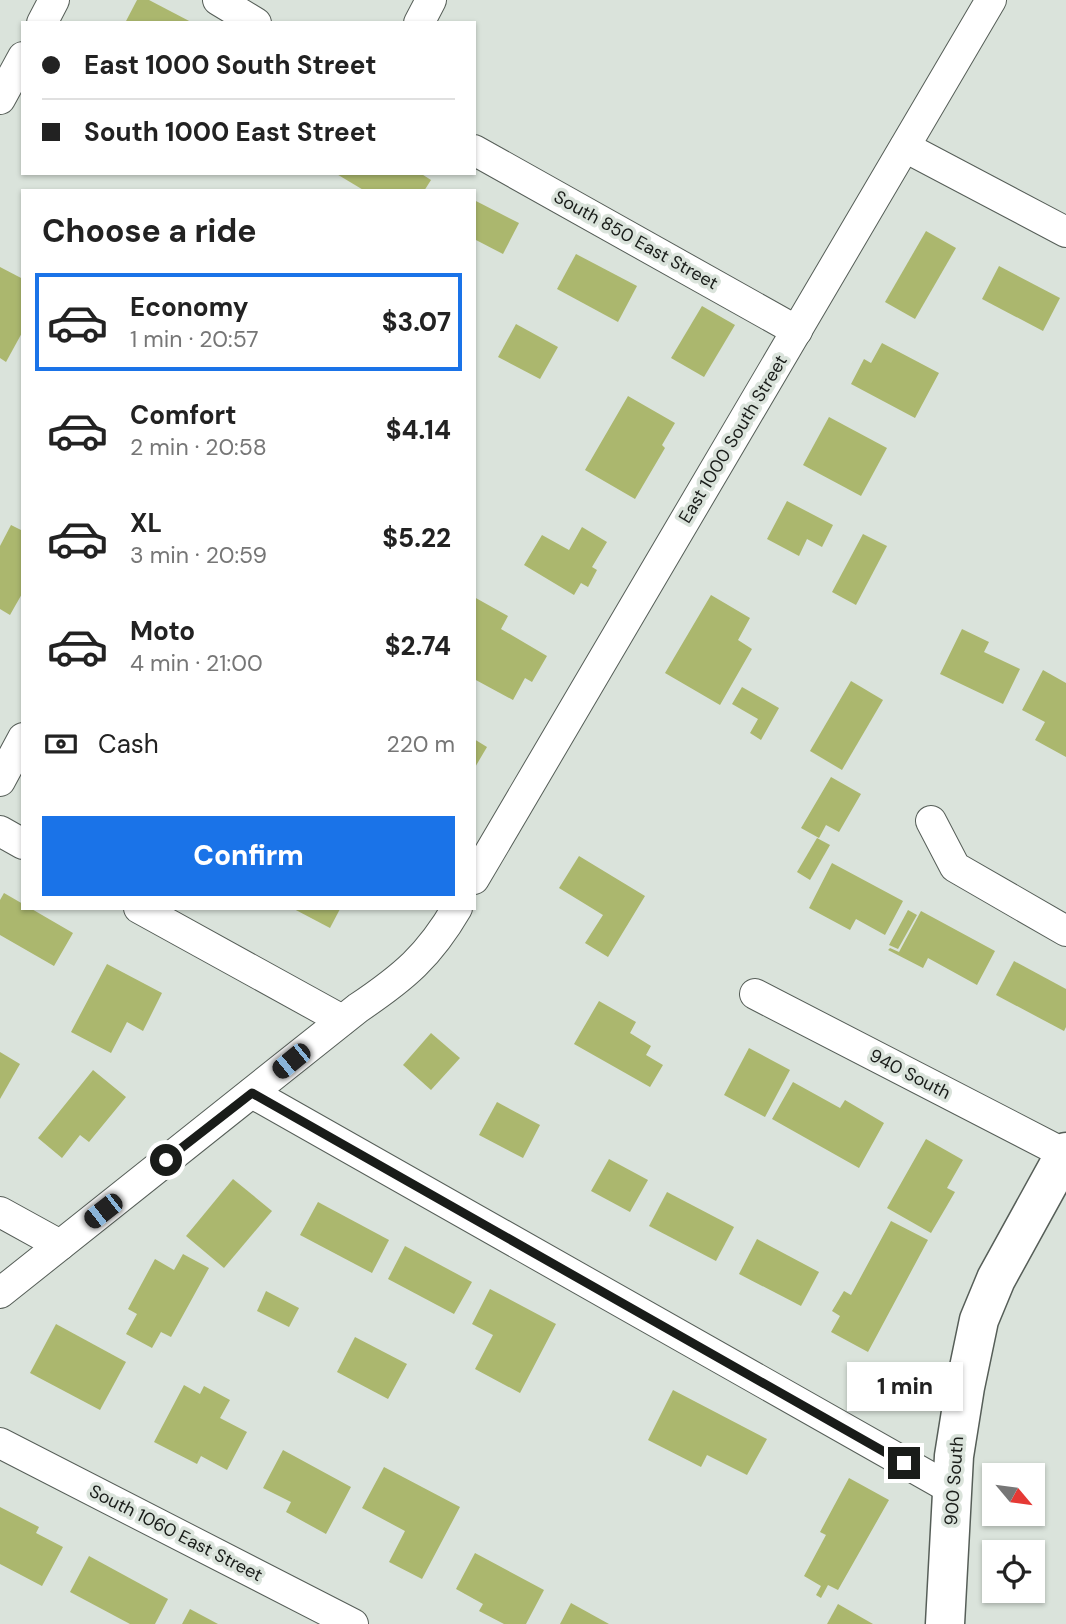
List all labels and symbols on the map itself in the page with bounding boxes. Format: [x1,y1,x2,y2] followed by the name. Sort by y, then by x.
[550,185,722,295] street label: South 850 East Street
[673,350,793,528] street label: East 1000 South Street
[269,1040,314,1082] car
[865,1043,955,1105] street label: 940 South
[150,1144,182,1176] route start
[80,1190,127,1232] car
[846,1362,962,1410] callout: 1 min
[939,1435,969,1527] street label: 900 South
[888,1447,920,1479] route end
[982,1463,1045,1526] north arrow
[85,1479,267,1587] street label: South 1060 East Street

